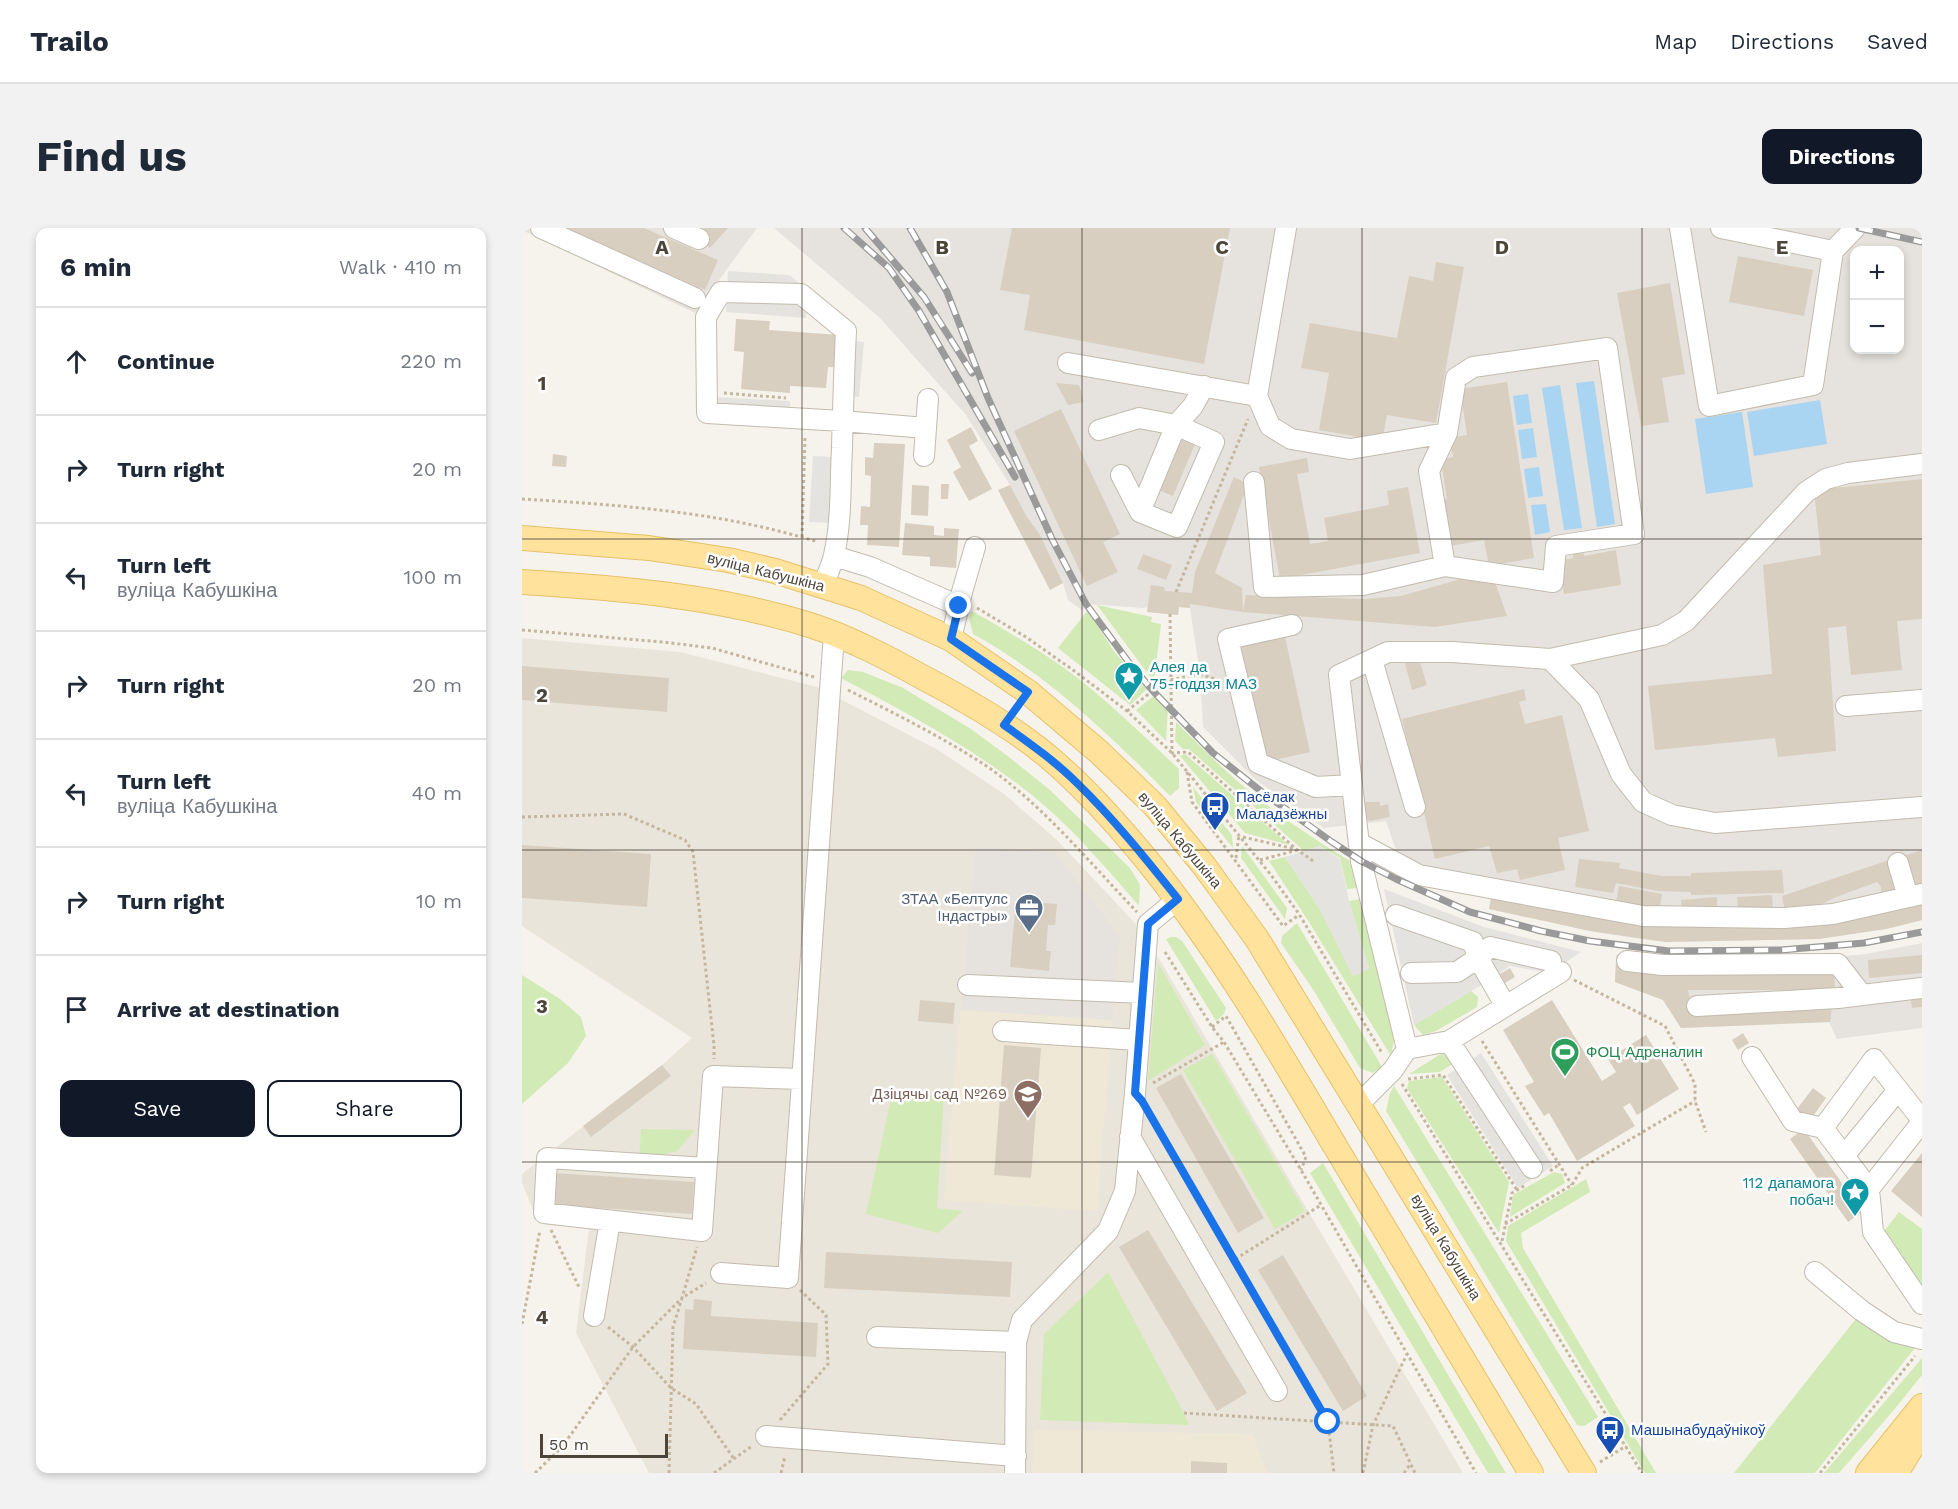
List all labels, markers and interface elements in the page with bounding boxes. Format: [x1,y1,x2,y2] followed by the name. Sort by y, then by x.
[30,25,109,58] text: Trailo
[1654,29,1697,54] text: Map
[1730,29,1834,54] text: Directions
[1867,29,1928,54] text: Saved
[1762,129,1922,184] button: Directions
[36,132,187,181] text: Find us
[655,235,669,259] text: A
[935,235,949,259] text: B
[1215,235,1229,259] text: C
[1495,235,1509,259] text: D
[1776,235,1788,259] text: E
[1850,246,1904,354] map controls
[1850,246,1904,300] button: +
[60,252,132,282] text: 6 min
[339,255,462,279] text: Walk · 410 m
[1850,300,1904,354] button: −
[60,345,93,378] icon: ahead
[117,349,215,374] text: Continue
[400,349,462,373] text: 220 m
[538,371,546,395] text: 1
[60,453,93,486] icon: right
[117,457,224,482] text: Turn right
[412,457,462,481] text: 20 m
[705,549,827,595] street label: вуліца Кабушкіна
[117,553,211,578] text: Turn left
[60,561,93,594] icon: left
[403,565,462,589] text: 100 m
[117,578,277,602] text: вуліца Кабушкіна
[945,592,971,618] route end
[1150,658,1257,693] place label: Алея да 75-годдзя МАЗ
[1113,660,1145,702] place icon: Алея да 75-годдзя МАЗ
[60,669,93,702] icon: right
[117,673,224,698] text: Turn right
[412,673,462,697] text: 20 m
[536,683,548,707] text: 2
[117,769,211,794] text: Turn left
[60,777,93,810] icon: left
[411,781,462,805] text: 40 m
[1134,788,1226,892] street label: вуліца Кабушкіна
[1236,788,1327,823] place label: Пасёлак Маладзёжны
[1199,790,1231,832] bus stop icon: Пасёлак Маладзёжны
[117,794,277,818] text: вуліца Кабушкіна
[60,885,93,918] icon: right
[117,889,224,914] text: Turn right
[416,889,462,913] text: 10 m
[901,890,1008,925] place label: ЗТАА «Белтулс Iндастры»
[1013,892,1045,934] office icon: ЗТАА «Белтулс Iндастры»
[60,993,93,1026] icon: arrive
[536,994,548,1018] text: 3
[117,997,340,1022] text: Arrive at destination
[1549,1036,1581,1078] sports icon: ФОЦ Адреналин
[1586,1043,1703,1061] place label: ФОЦ Адреналин
[1012,1078,1044,1120] school or university icon: Дзіцячы сад №269
[60,1080,255,1137] button: Save
[267,1080,462,1137] button: Share
[872,1085,1007,1103] place label: Дзіцячы сад №269
[1743,1174,1835,1209] place label: 112 дапамога побач!
[1839,1176,1871,1218] place icon: 112 дапамога побач!
[1407,1191,1485,1304] street label: вуліца Кабушкіна
[536,1305,549,1329] text: 4
[1314,1408,1340,1434] route start
[1594,1414,1626,1456] bus stop icon: Машынабудаўнікоў
[1631,1421,1766,1439] place label: Машынабудаўнікоў
[540,1431,668,1458] scale bar
[549,1435,589,1454] text: 50 m

